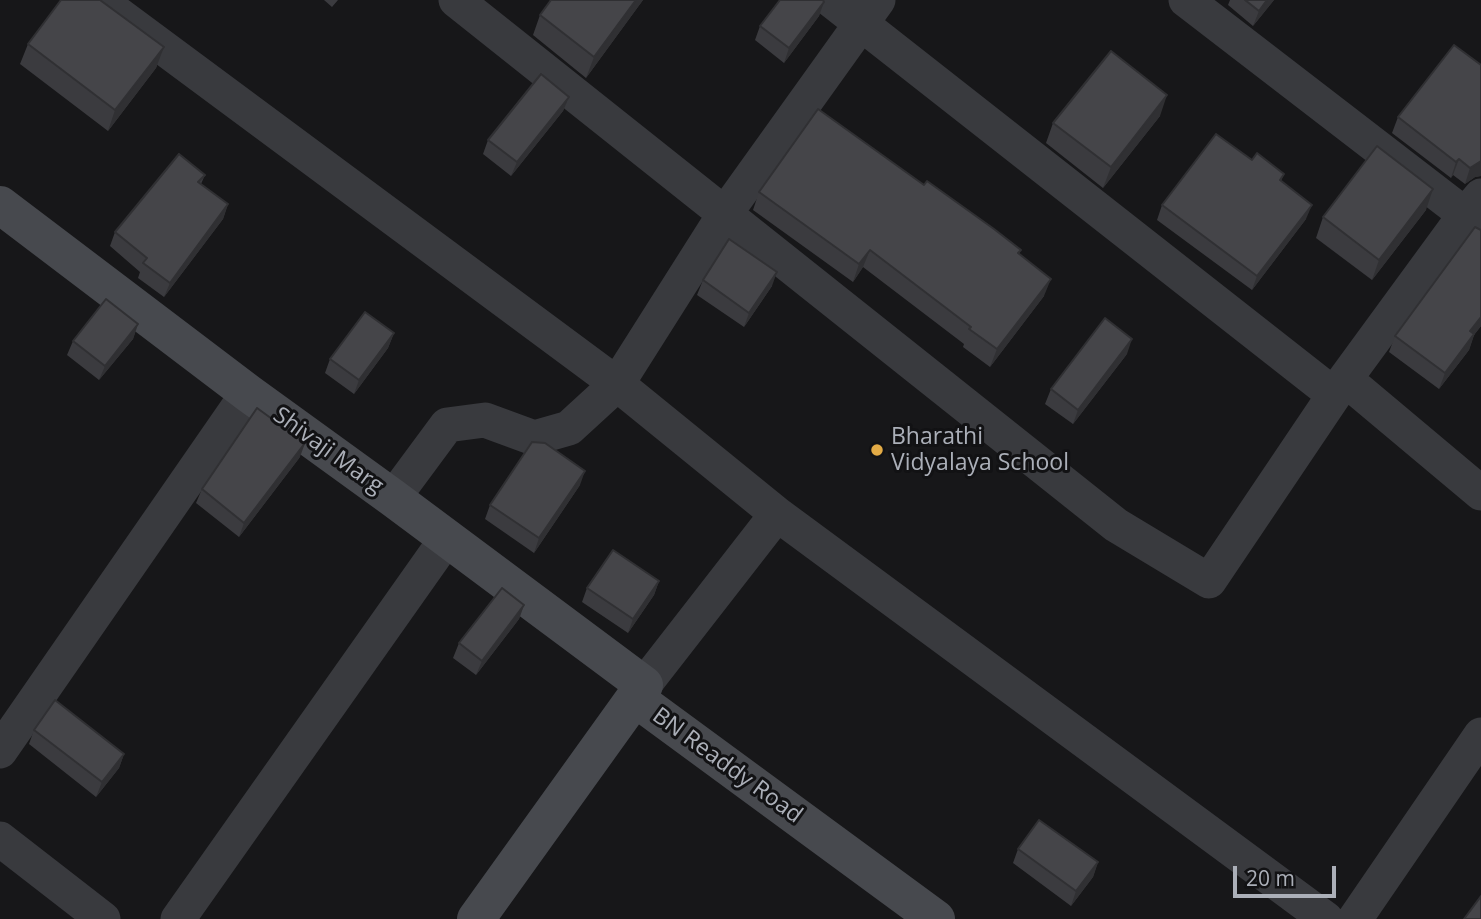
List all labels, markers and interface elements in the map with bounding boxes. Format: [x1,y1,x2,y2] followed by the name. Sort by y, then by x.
[267,402,389,500] street label: Shivaji Marg
[891,423,1069,477] place label: Bharathi Vidyalaya School
[869,442,885,458] marker: Bharathi Vidyalaya School
[647,702,807,830] street label: BN Readdy Road
[1236,852,1339,896] scale bar
[1246,864,1295,892] text: 20 m

